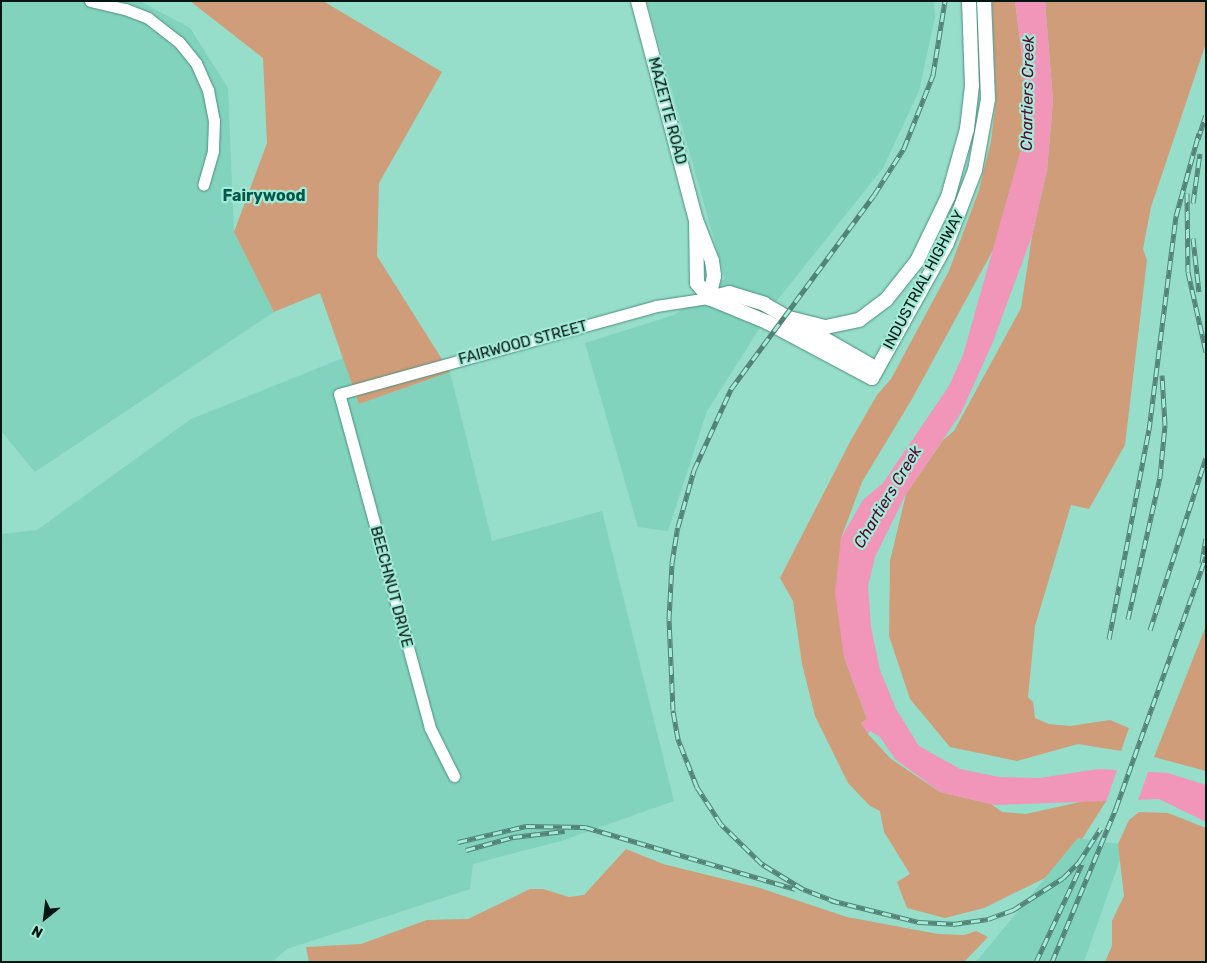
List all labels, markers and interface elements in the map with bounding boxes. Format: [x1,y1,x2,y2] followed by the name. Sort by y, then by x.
[1017,35,1039,151] water label: Chartiers Creek
[644,55,690,167] street label: MAZETTE ROAD
[222,186,306,206] district label: Fairywood
[880,207,968,353] street label: INDUSTRIAL HIGHWAY
[457,317,589,369] street label: FAIRWOOD STREET
[850,442,926,552] water label: Chartiers Creek
[366,524,416,650] street label: BEECHNUT DRIVE
[20,893,70,943] north arrow
[29,922,46,941] text: N

